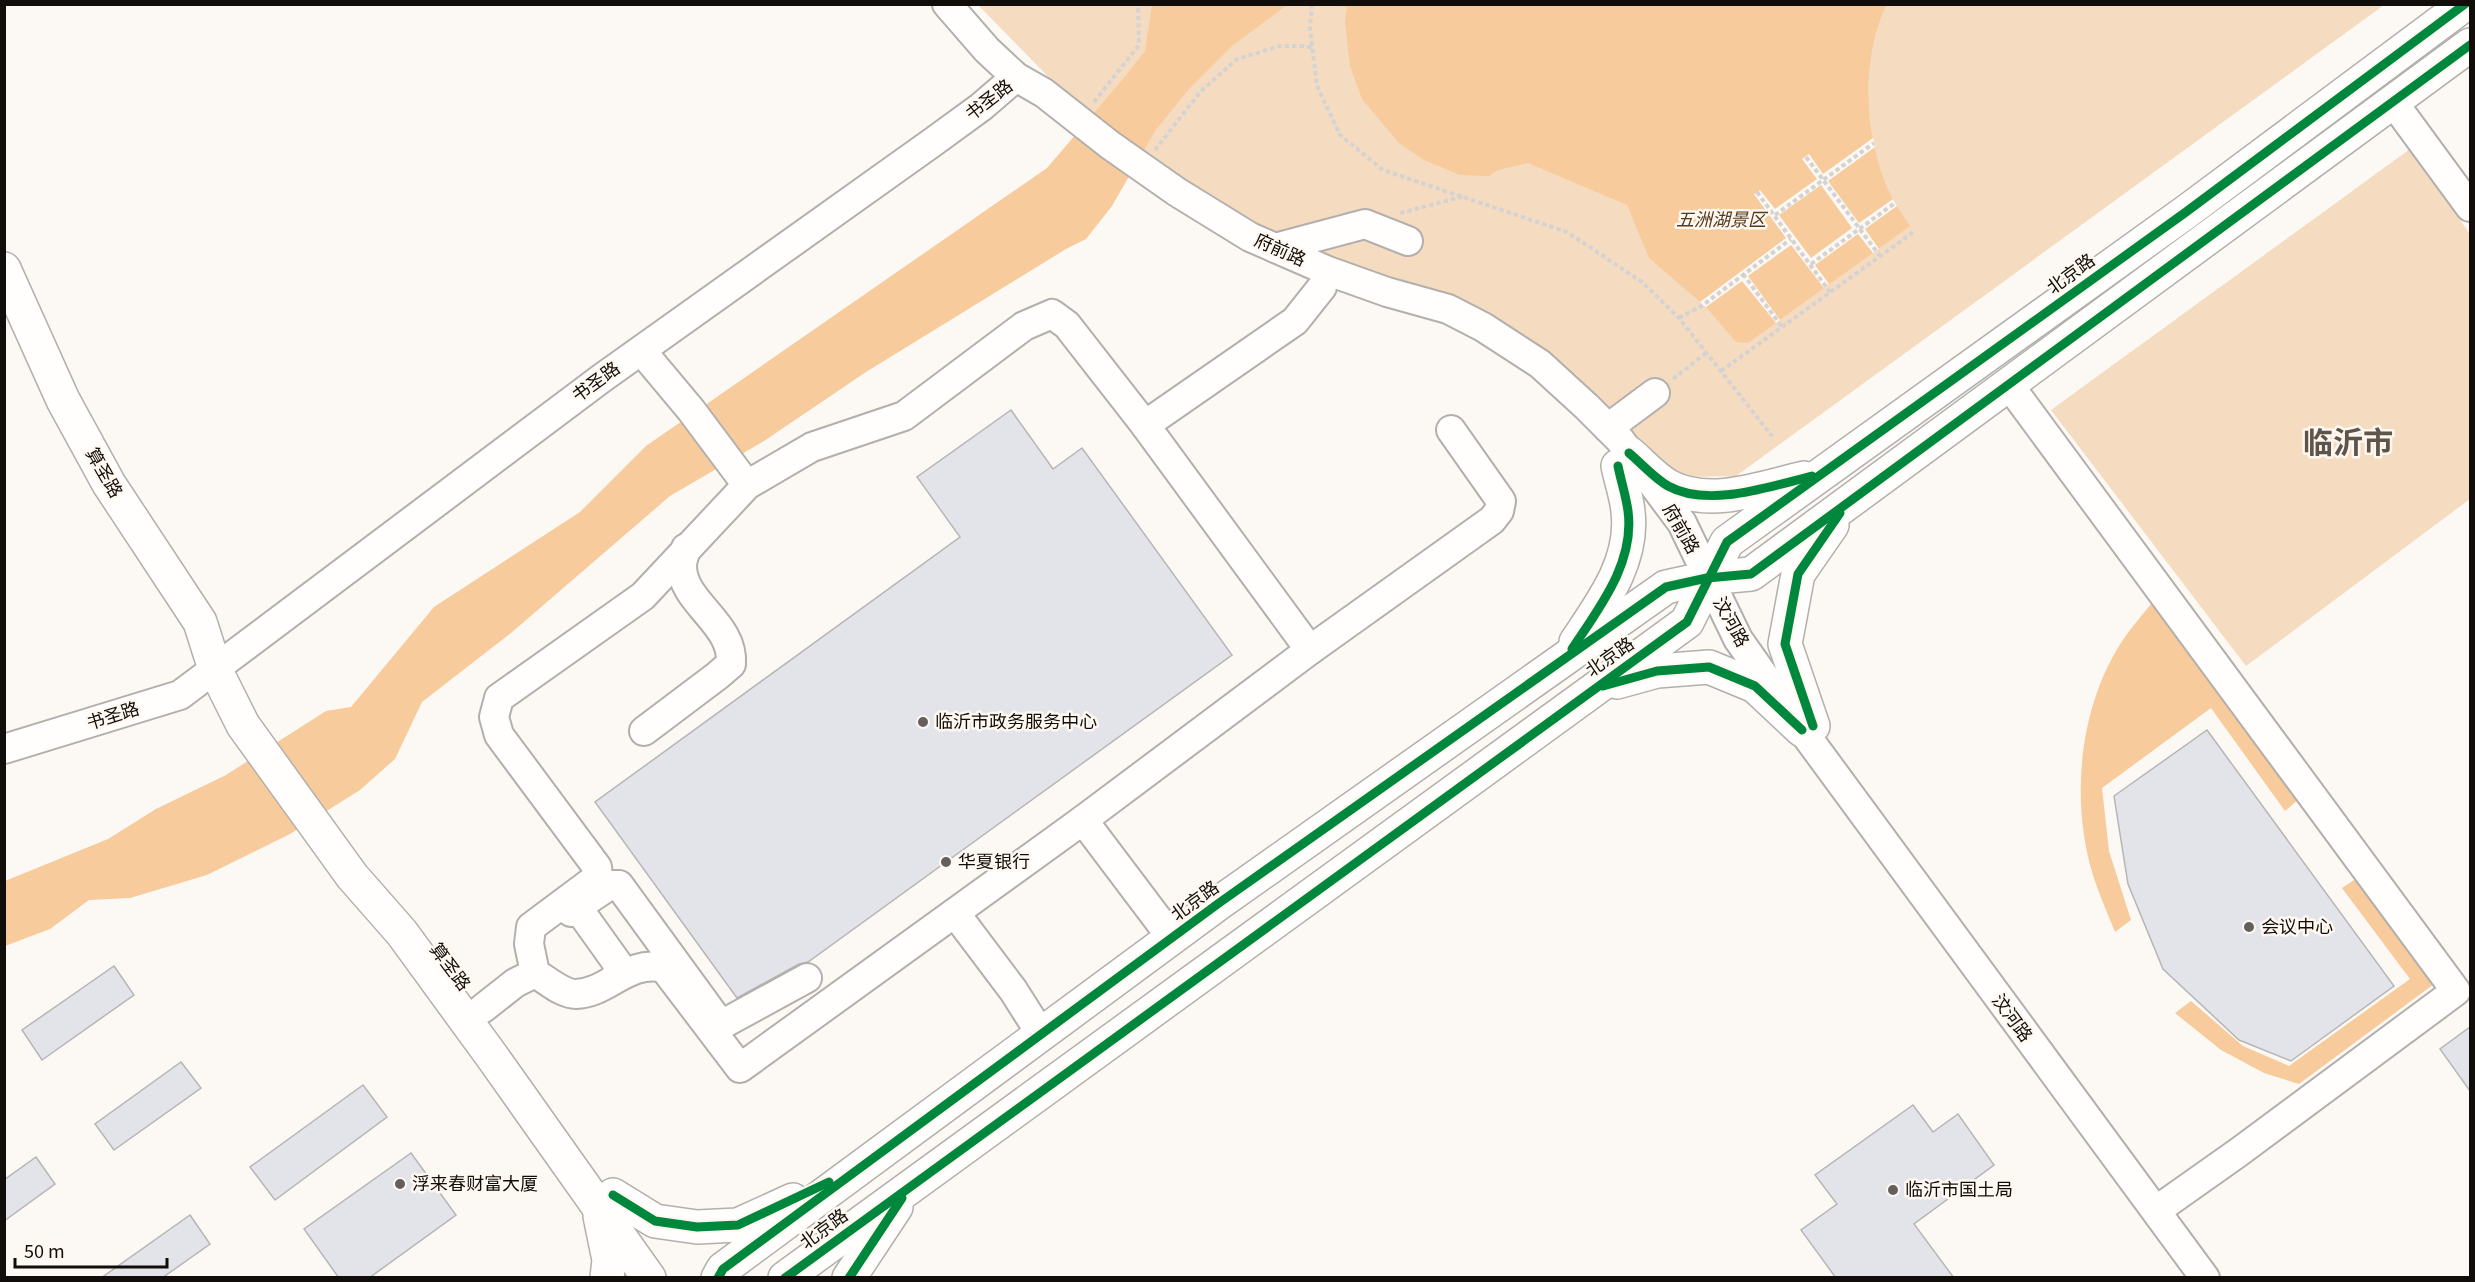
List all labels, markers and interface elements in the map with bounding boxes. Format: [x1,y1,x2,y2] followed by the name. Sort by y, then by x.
[958,72,1017,125] street label: 书圣路
[1676,205,1769,231] park label: 五洲湖景区
[1251,225,1311,271] street label: 府前路
[2040,246,2099,299] street label: 北京路
[565,354,624,407] street label: 书圣路
[2303,418,2393,462] district label: 临沂市
[81,442,130,502] street label: 算圣路
[1658,498,1707,558] street label: 府前路
[1708,591,1757,651] street label: 汶河路
[1579,629,1638,681] street label: 北京路
[83,694,142,734] street label: 书圣路
[935,707,1097,733] place label: 临沂市政务服务中心
[916,715,930,729] marker: 临沂市政务服务中心
[958,847,1030,873] place label: 华夏银行
[939,855,953,869] marker: 华夏银行
[1164,873,1223,926] street label: 北京路
[2261,912,2333,938] place label: 会议中心
[2242,920,2256,934] marker: 会议中心
[425,936,478,995] street label: 算圣路
[1987,987,2040,1046] street label: 汶河路
[412,1169,538,1195] place label: 浮来春财富大厦
[1905,1175,2013,1201] place label: 临沂市国土局
[393,1177,407,1191] marker: 浮来春财富大厦
[1886,1183,1900,1197] marker: 临沂市国土局
[793,1201,852,1254] street label: 北京路
[15,1231,166,1269] scale bar
[24,1237,65,1263] text: 50 m

